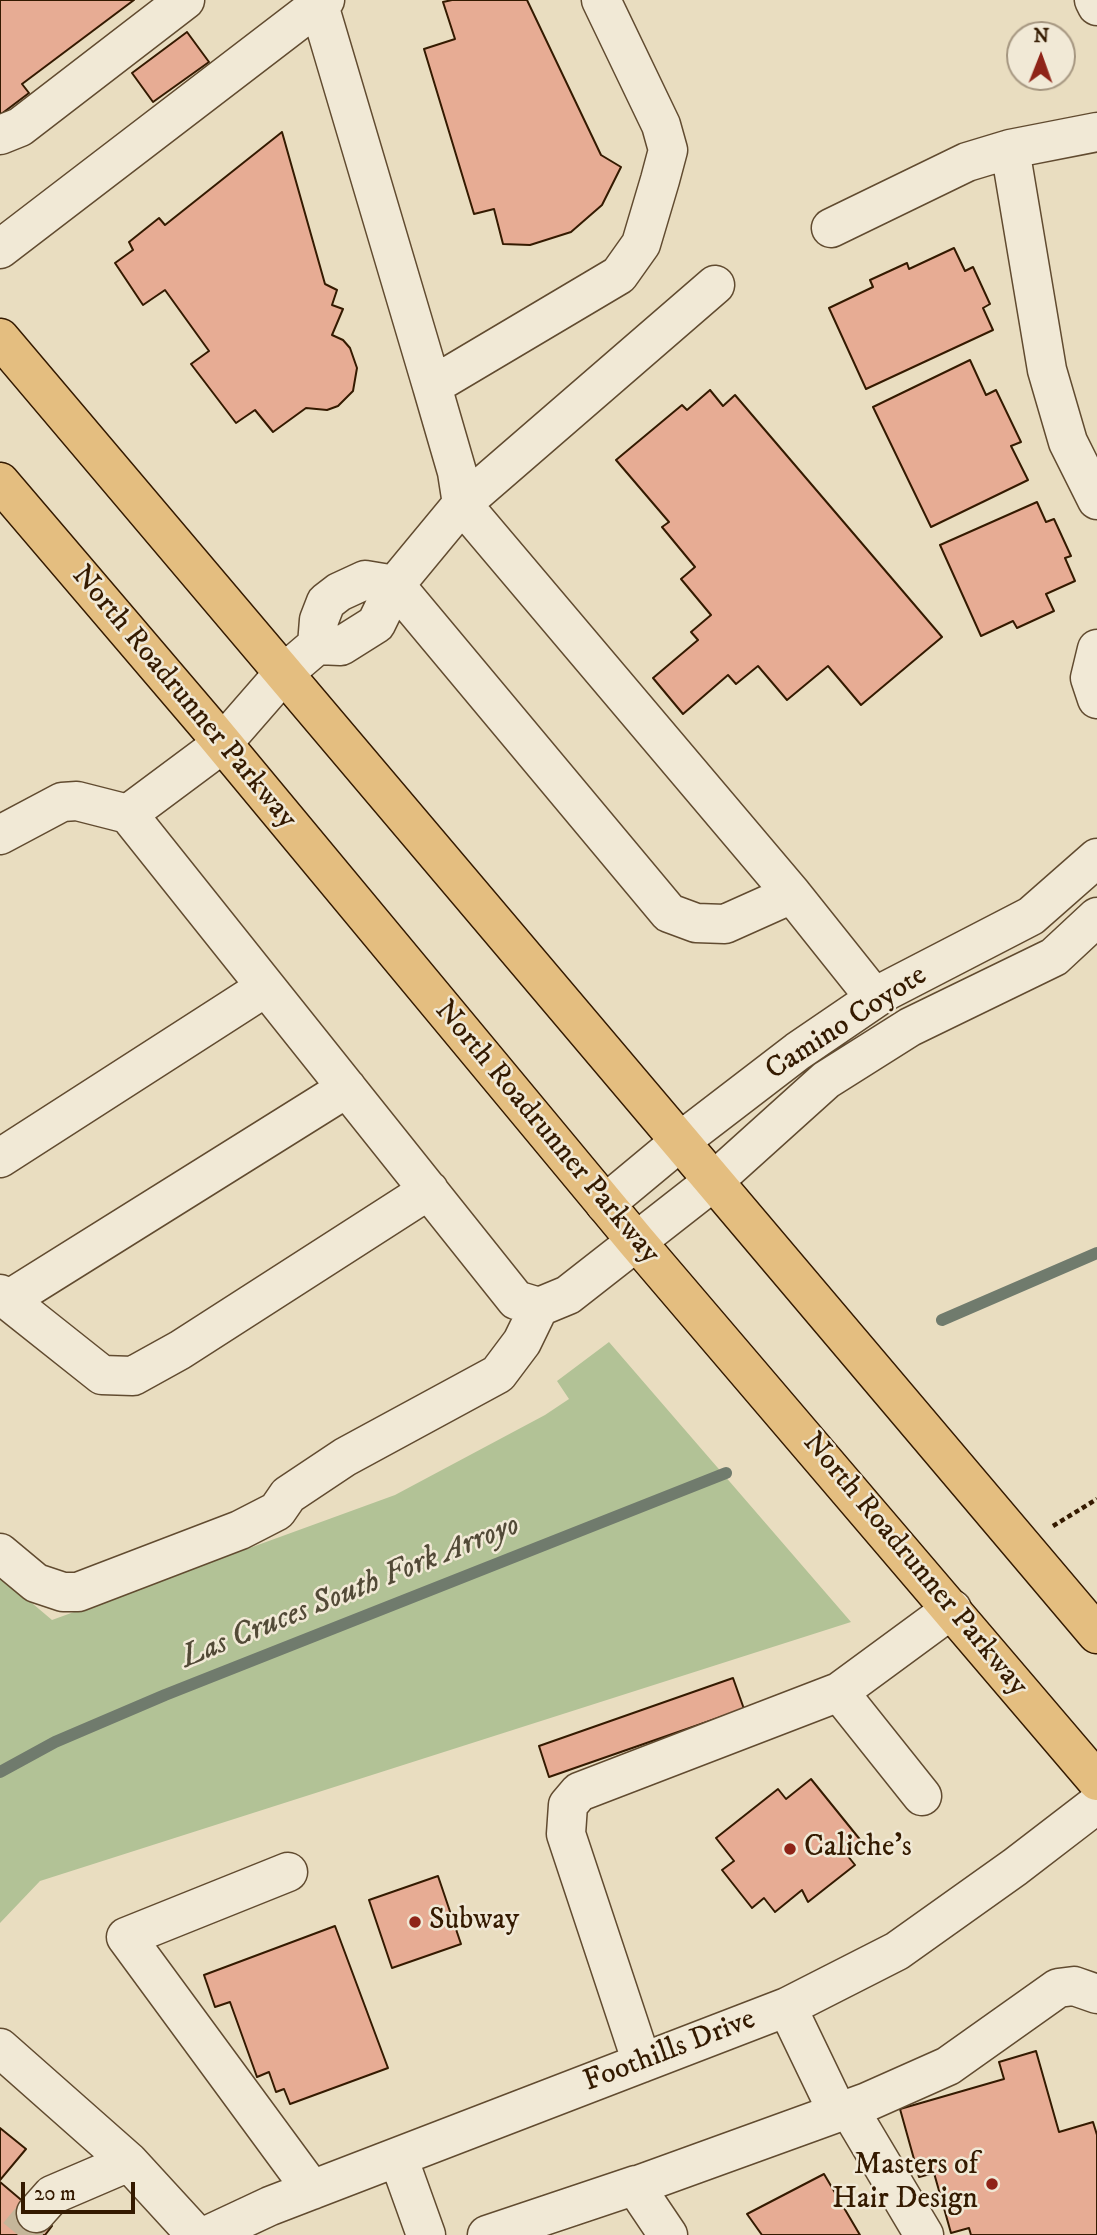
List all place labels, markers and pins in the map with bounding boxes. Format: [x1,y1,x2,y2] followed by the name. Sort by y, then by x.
[804,1831,912,1867] place label: Caliche's
[782,1841,798,1857] marker: Caliche's
[429,1904,519,1940] place label: Subway
[407,1914,423,1930] marker: Subway
[832,2149,978,2220] place label: Masters of Hair Design
[984,2176,1000,2192] marker: Masters of Hair Design

